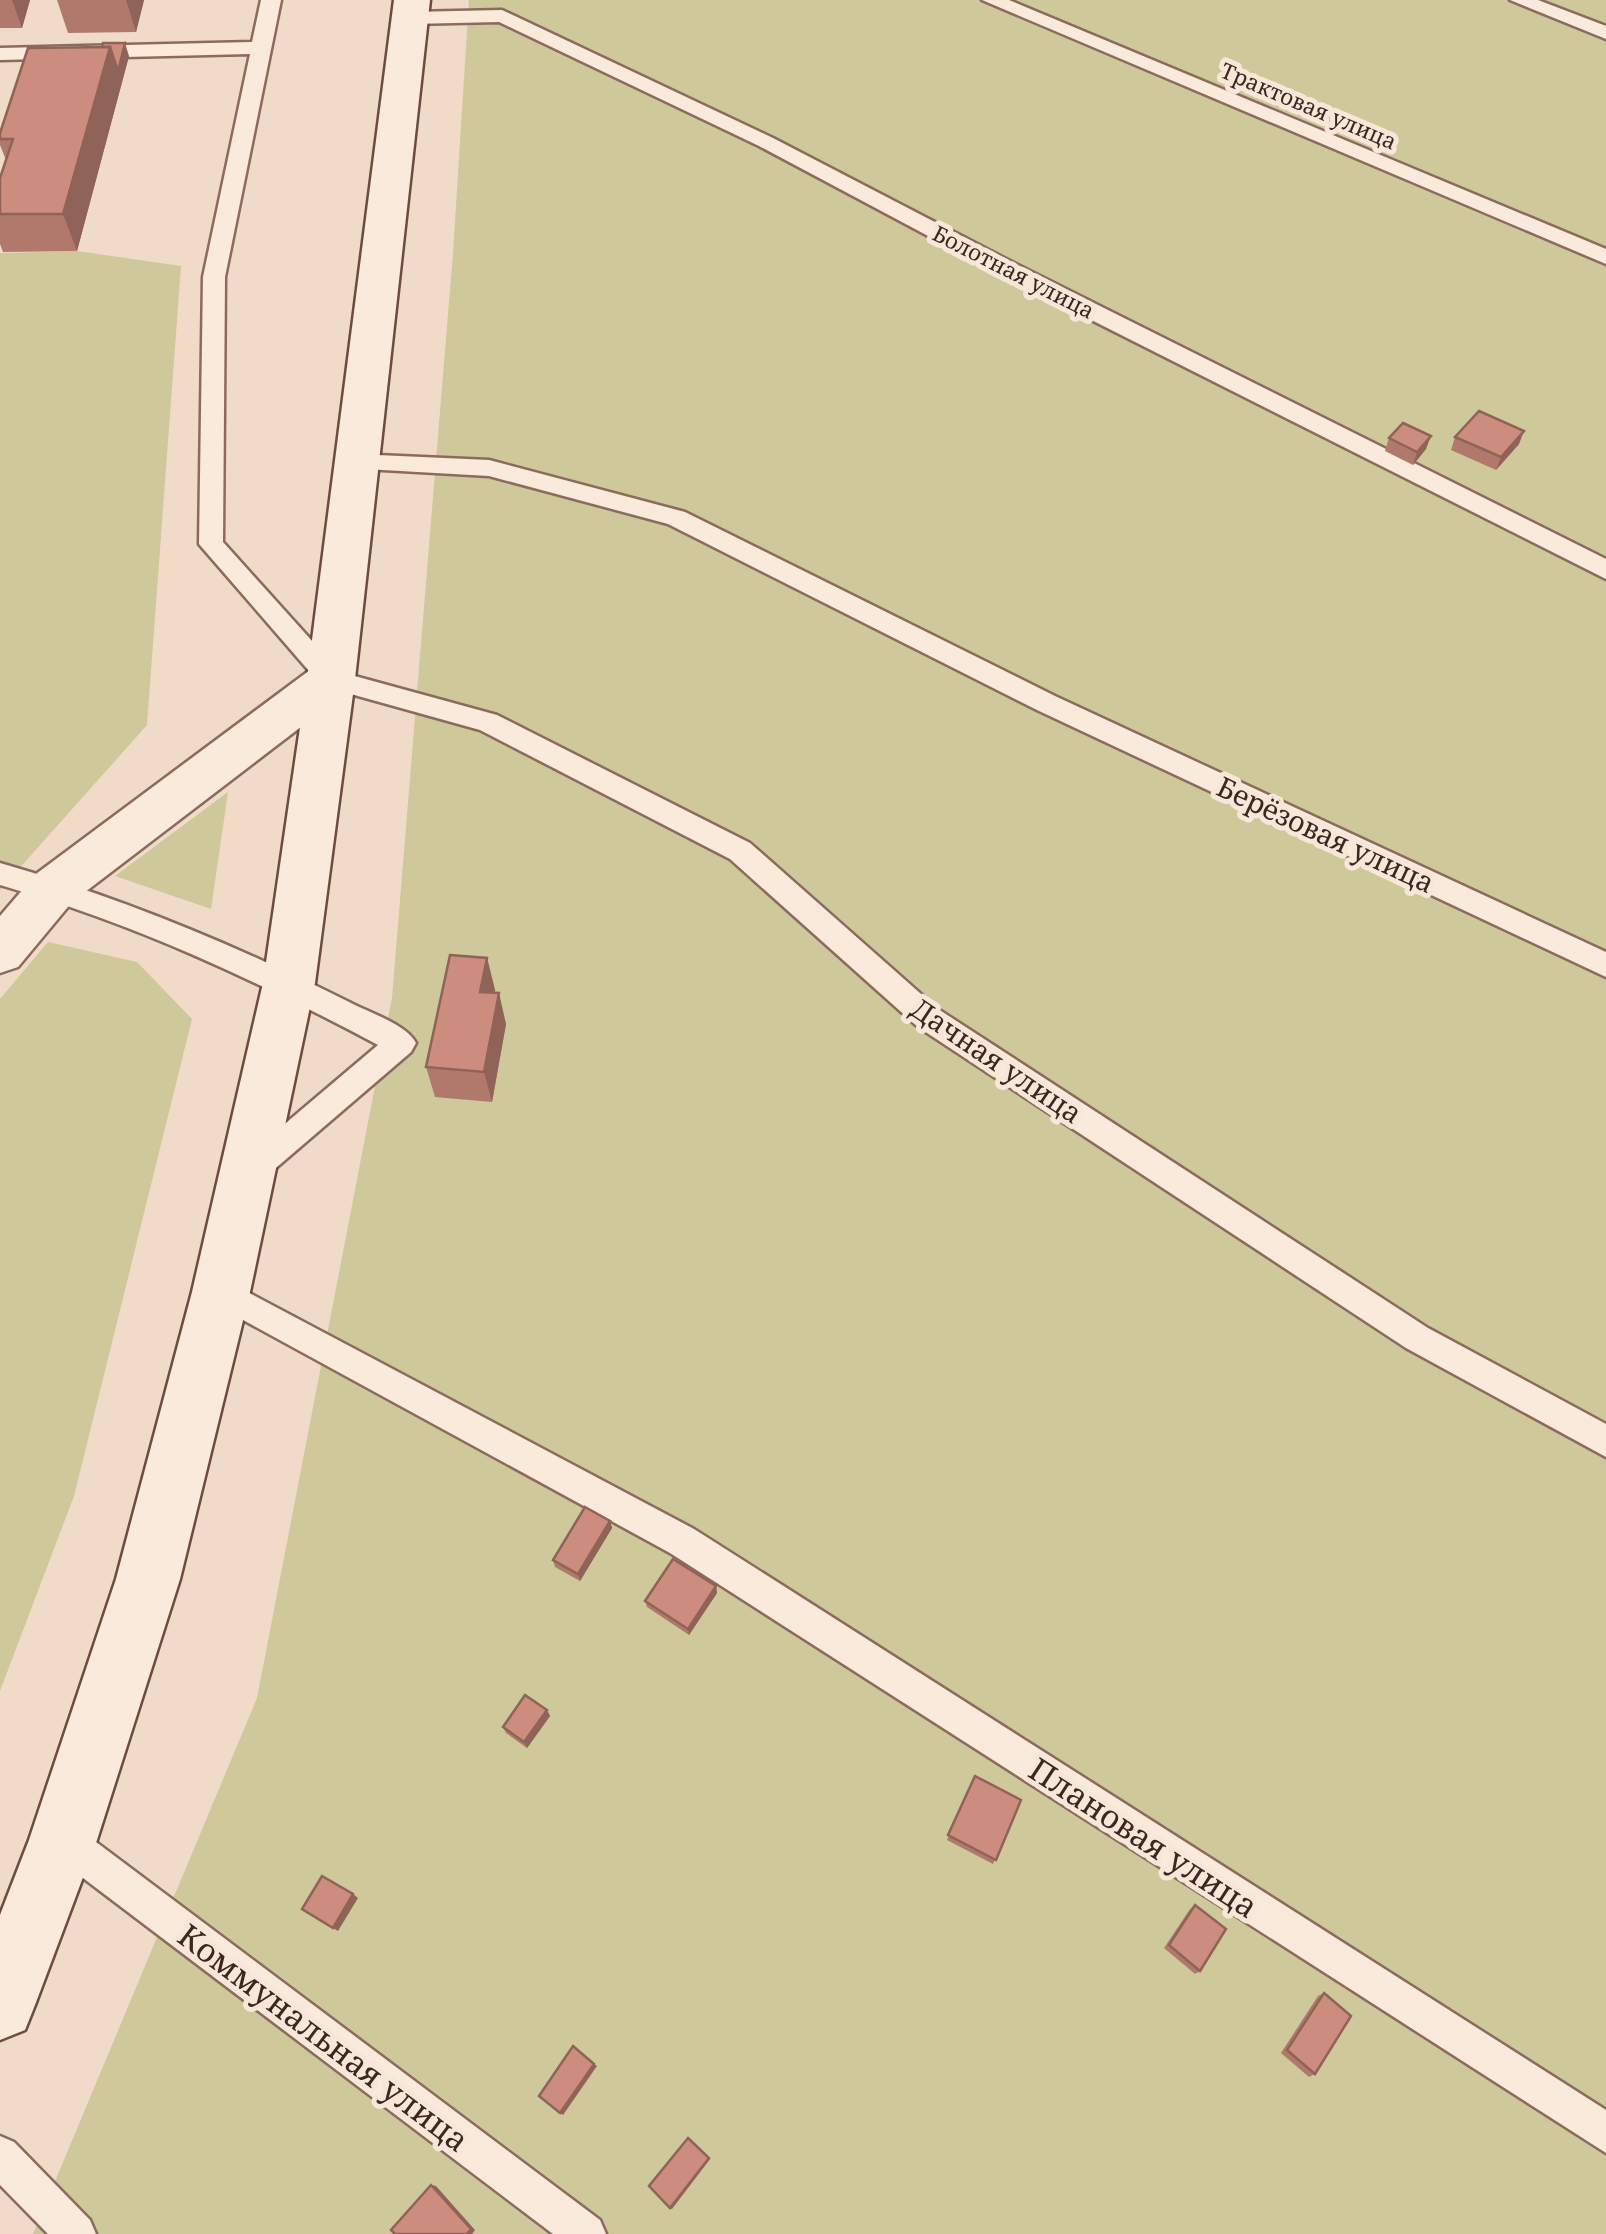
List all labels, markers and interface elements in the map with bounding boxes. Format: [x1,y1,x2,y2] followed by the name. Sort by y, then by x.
[1216,54,1402,156] street label: Трактовая улица
[928,217,1100,325] street label: Болотная улица
[1211,767,1441,901] street label: Берёзовая улица
[904,989,1090,1131] street label: Дачная улица
[1021,1747,1267,1927] street label: Плановая улица
[170,1913,478,2161] street label: Коммунальная улица

